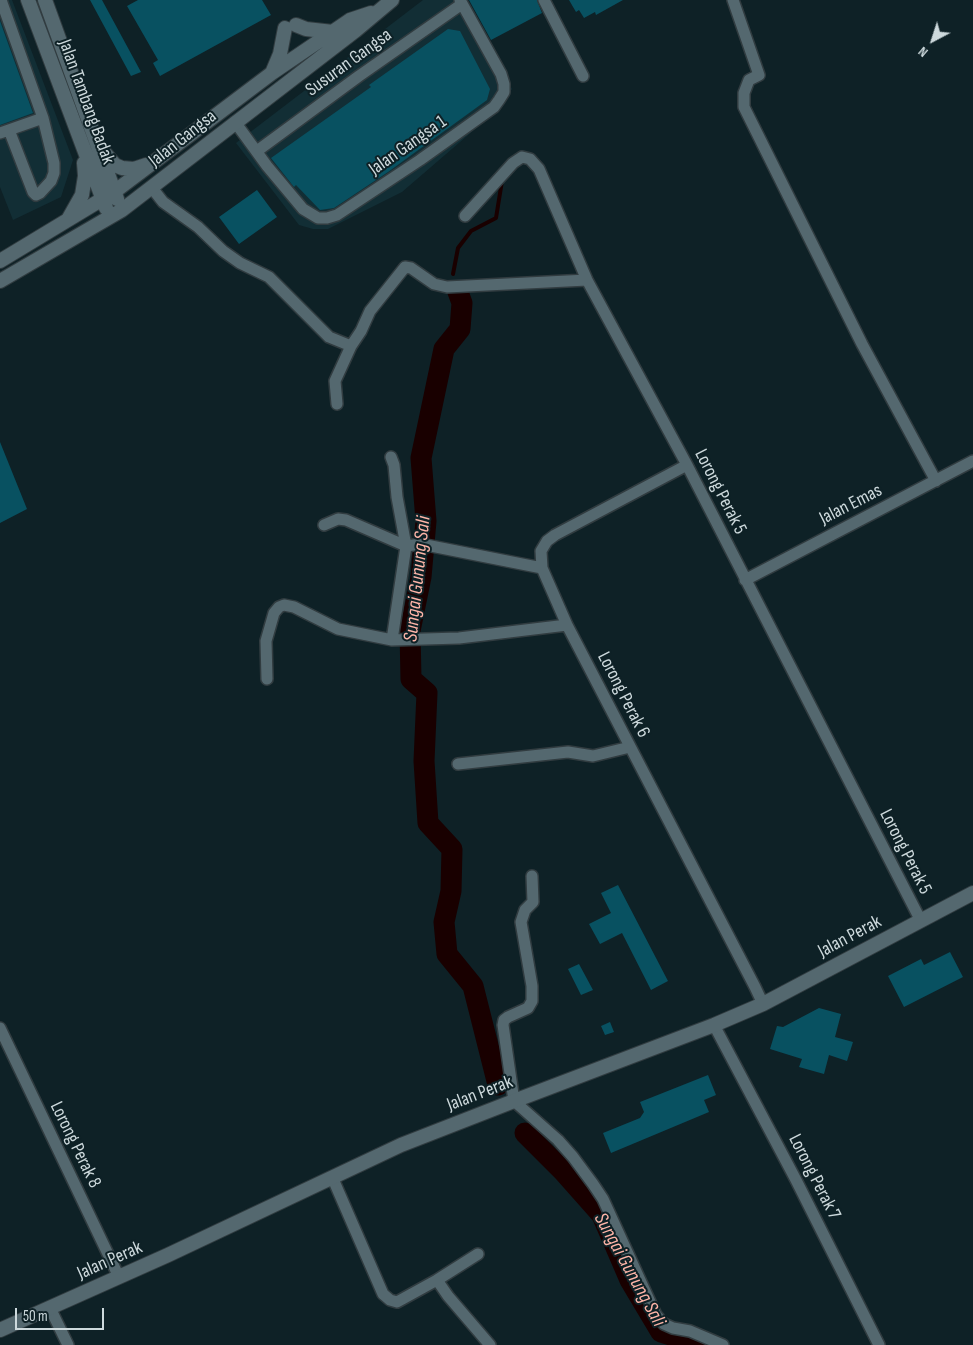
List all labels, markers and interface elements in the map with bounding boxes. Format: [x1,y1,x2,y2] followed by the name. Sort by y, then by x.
[908,15,958,65] north arrow
[301,24,397,102] street label: Susuran Gangsa
[53,36,119,168] street label: Jalan Tambang Badak
[915,43,931,61] text: N
[145,105,221,173] street label: Jalan Gangsa
[365,111,451,181] street label: Jalan Gangsa 1
[689,446,751,538] street label: Lorong Perak 5
[816,480,886,530] street label: Jalan Emas
[399,515,437,643] water label: Sungai Gunung Sali
[592,648,654,742] street label: Lorong Perak 6
[874,806,936,898] street label: Lorong Perak 5
[814,911,886,963] street label: Jalan Perak
[444,1071,516,1117] street label: Jalan Perak
[44,1098,106,1192] street label: Lorong Perak 8
[783,1131,845,1223] street label: Lorong Perak 7
[588,1209,670,1331] water label: Sungai Gunung Sali
[74,1237,146,1285] street label: Jalan Perak
[18,1298,106,1330] scale bar
[23,1307,48,1326] text: 50 m

